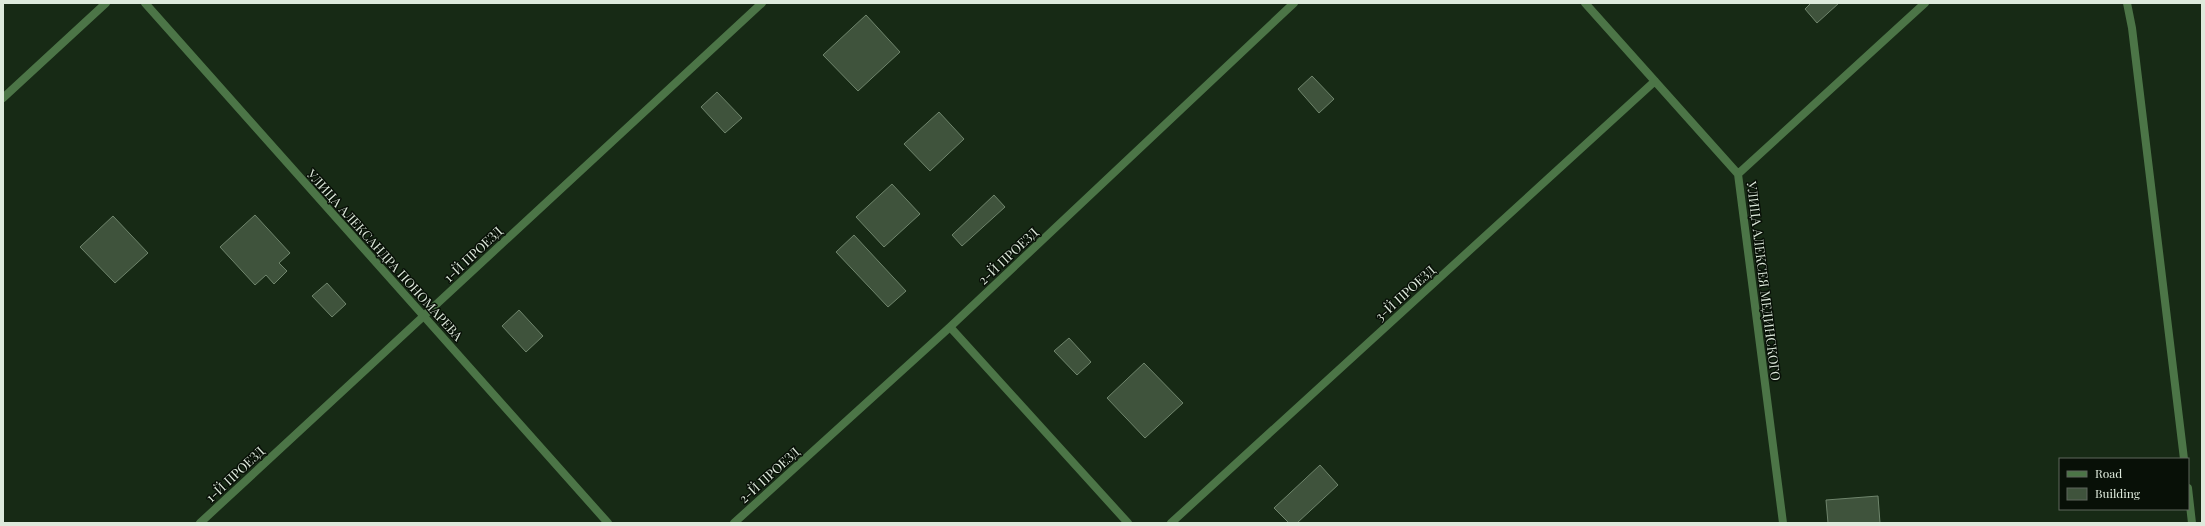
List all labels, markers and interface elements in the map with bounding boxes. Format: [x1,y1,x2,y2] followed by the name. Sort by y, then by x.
[303,165,467,345] street label: УЛИЦА АЛЕКСАНДРА ПОНОМАРЕВА
[1744,179,1785,382] street label: УЛИЦА АЛЕКСЕЯ МЕДИНСКОГО
[440,222,506,285] street label: 1-Й ПРОЕЗД
[974,224,1041,288] street label: 2-Й ПРОЕЗД
[1371,261,1438,324] street label: 3-Й ПРОЕЗД
[202,442,268,505] street label: 1-Й ПРОЕЗД
[735,443,803,506] street label: 2-Й ПРОЕЗД
[2059,458,2189,510] legend
[2095,465,2122,481] text: Road
[2095,485,2141,501] text: Building

